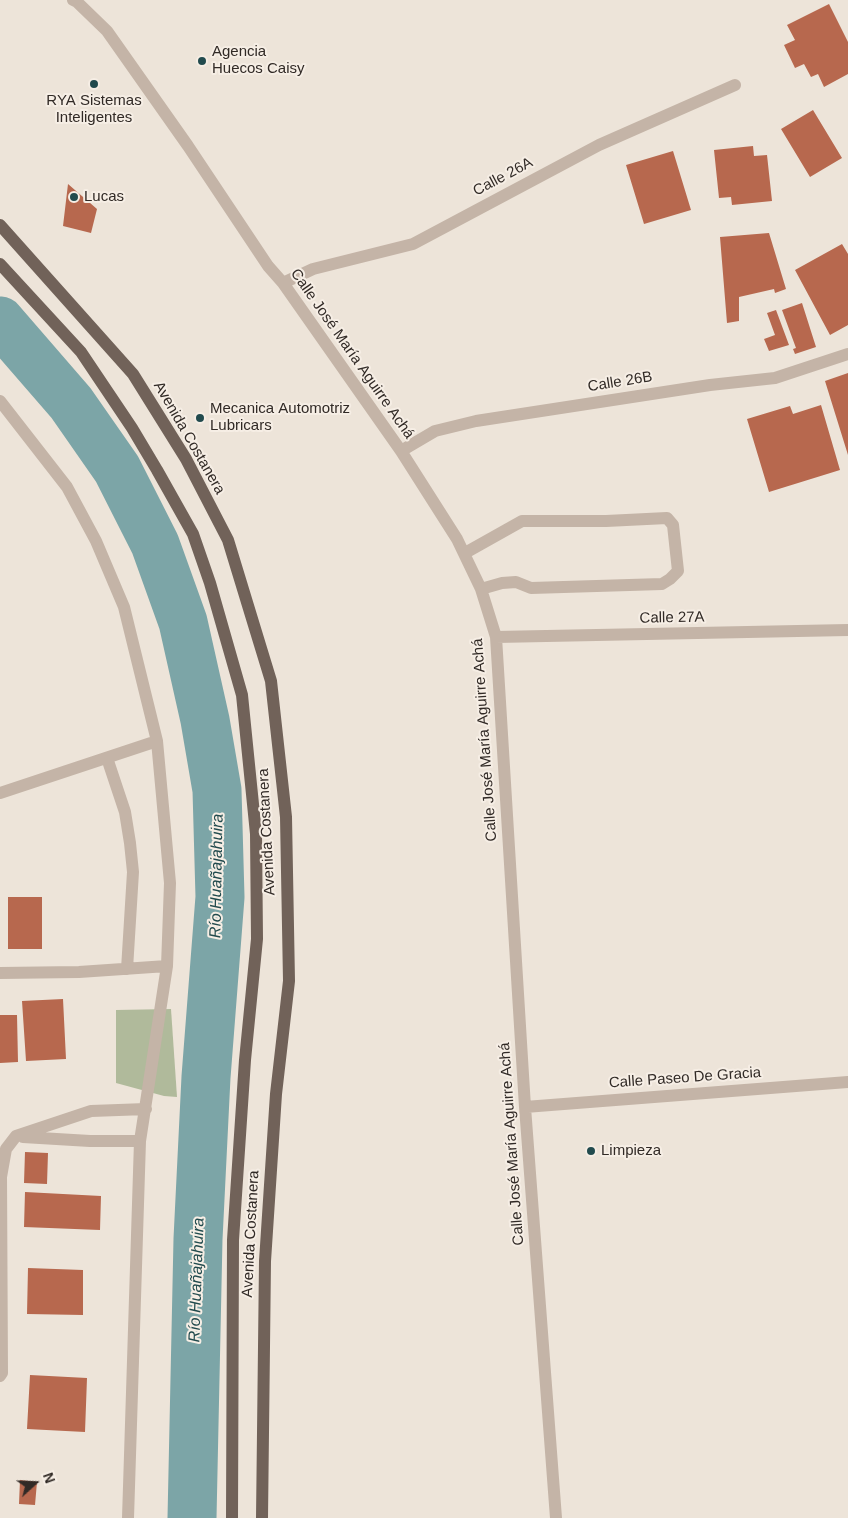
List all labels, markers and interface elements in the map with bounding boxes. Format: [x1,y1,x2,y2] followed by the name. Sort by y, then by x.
[212,43,305,78] place label: Agencia Huecos Caisy
[196,55,208,67] marker: Agencia Huecos Caisy
[88,78,100,90] marker: RYA Sistemas Inteligentes
[46,92,142,127] place label: RYA Sistemas Inteligentes
[470,154,536,200] street label: Calle 26A
[84,188,124,206] place label: Lucas
[68,191,80,203] marker: Lucas
[286,266,418,442] street label: Calle José María Aguirre Achá
[586,368,654,396] street label: Calle 26B
[149,378,229,498] street label: Avenida Costanera
[210,400,350,435] place label: Mecanica Automotriz Lubricars
[194,412,206,424] marker: Mecanica Automotriz Lubricars
[639,608,705,628] street label: Calle 27A
[469,638,501,842] street label: Calle José María Aguirre Achá
[255,768,279,896] street label: Avenida Costanera
[206,814,228,938] water label: Río Huañajahuira
[496,1042,528,1246] street label: Calle José María Aguirre Achá
[608,1064,762,1092] street label: Calle Paseo De Gracia
[601,1142,661,1160] place label: Limpieza
[585,1145,597,1157] marker: Limpieza
[239,1170,263,1298] street label: Avenida Costanera
[185,1217,209,1343] water label: Río Huañajahuira
[10,1458,60,1508] north arrow
[40,1470,58,1485] text: N

